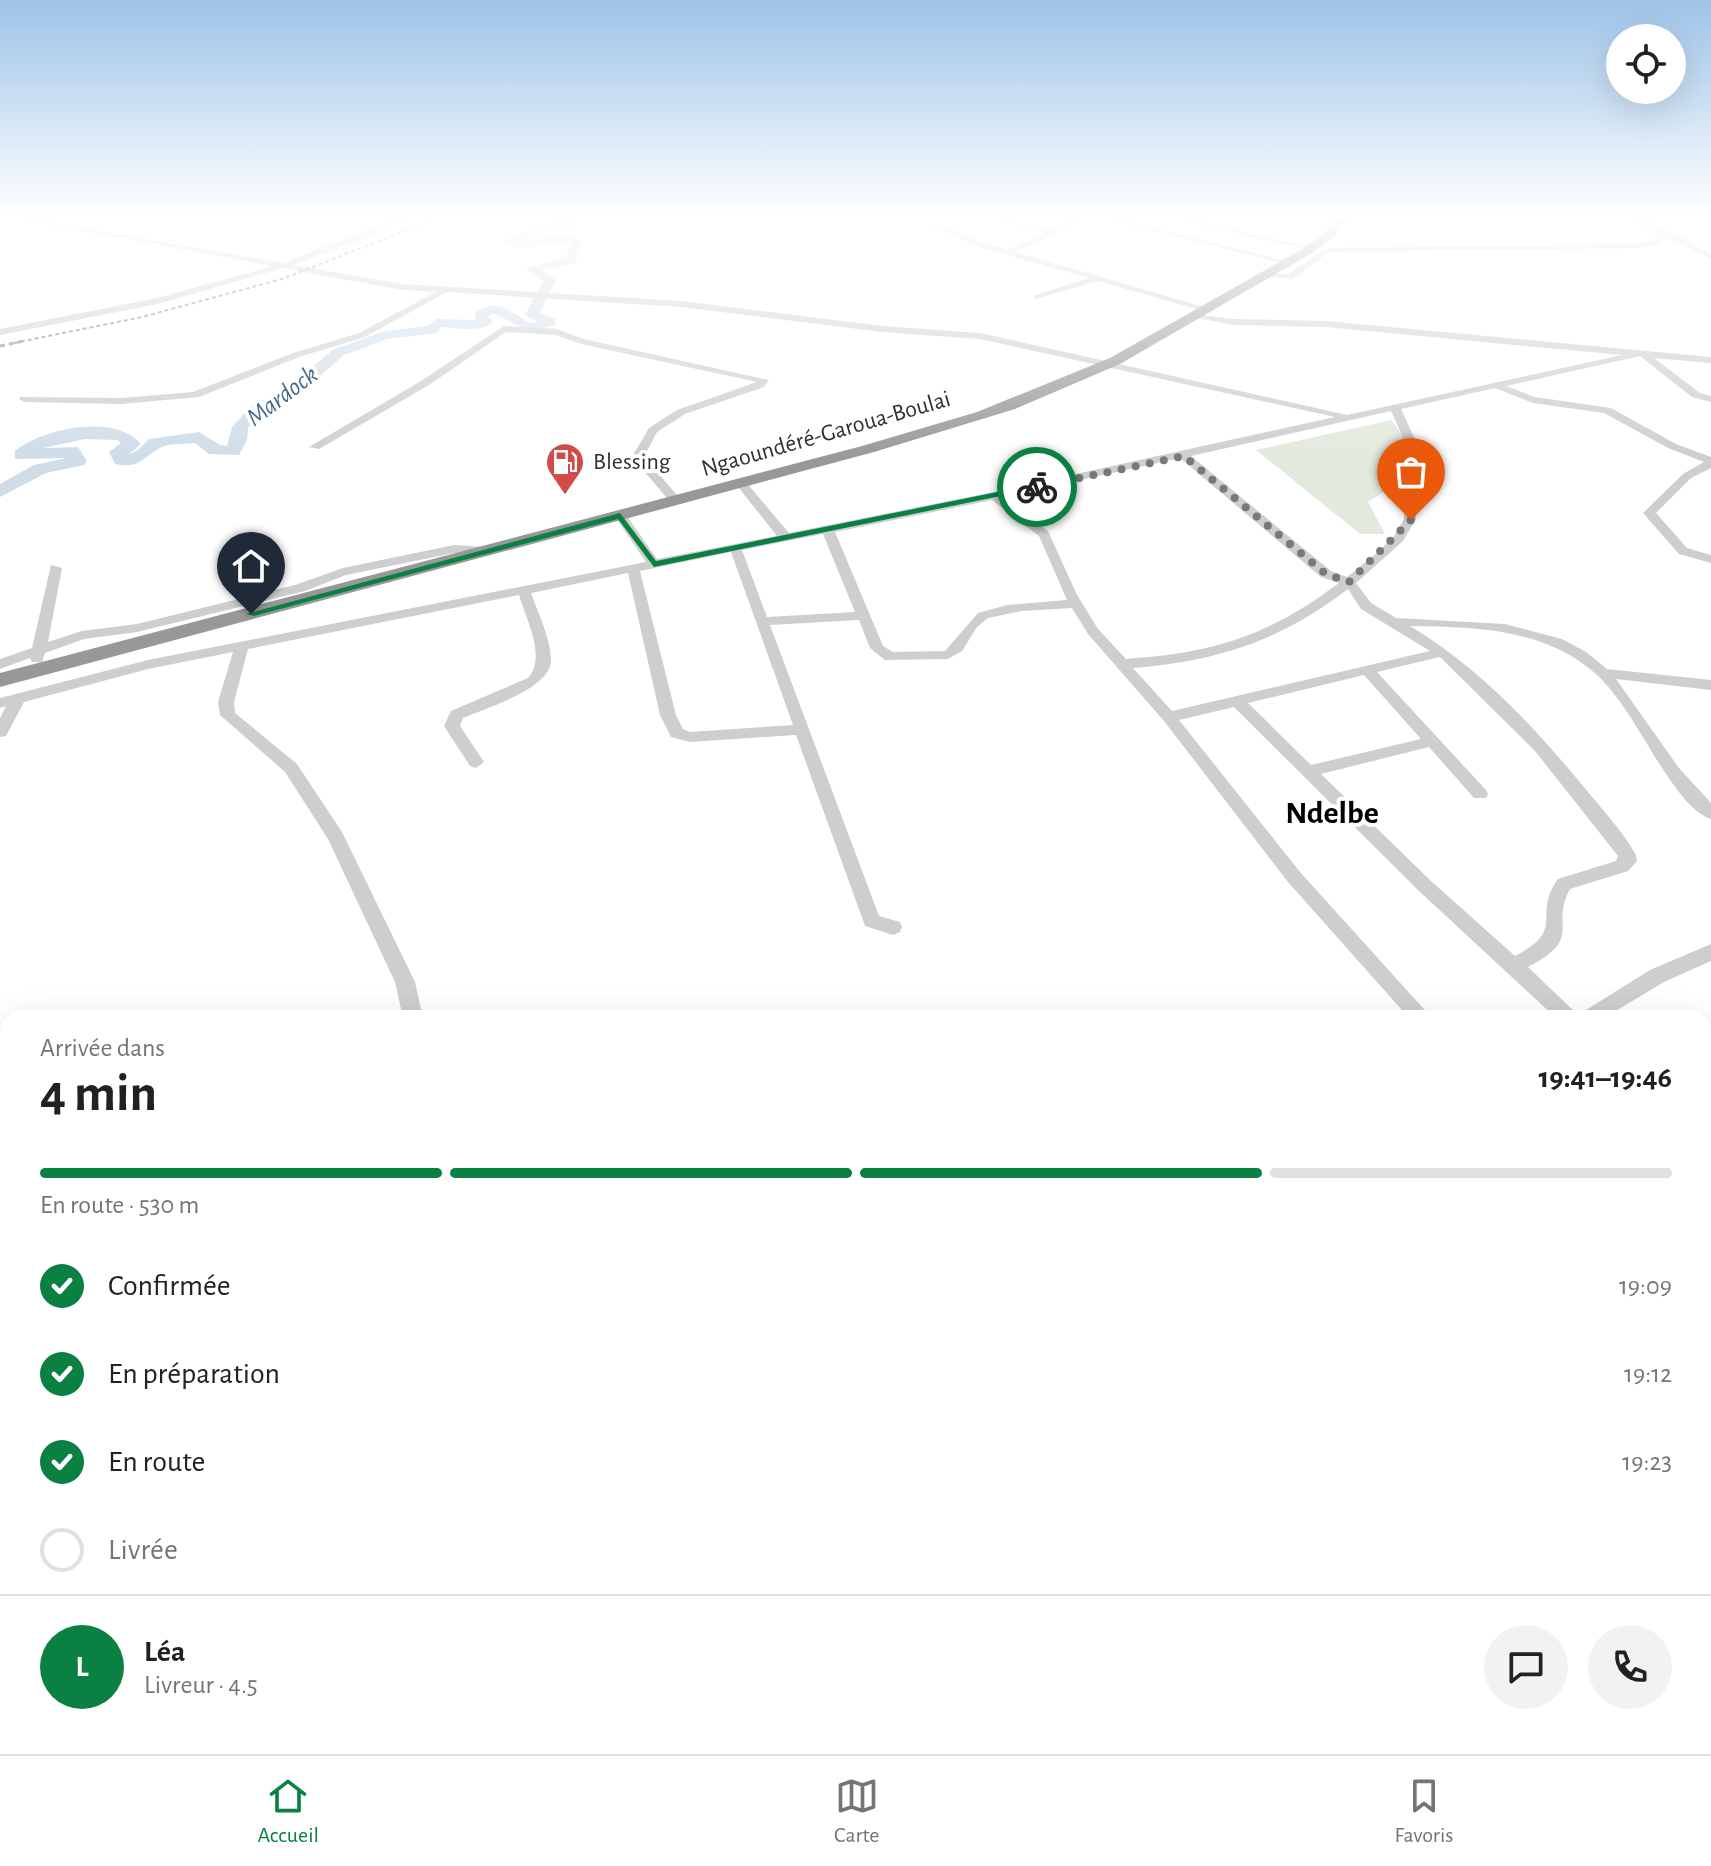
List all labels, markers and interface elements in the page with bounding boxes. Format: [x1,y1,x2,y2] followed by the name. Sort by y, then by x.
[1606,24,1686,104] map controls
[1606,24,1686,104] button: locate
[242,361,322,431] water label: Mardock
[699,387,953,481] street label: Ngaoundéré-Garoua-Boulai
[1377,438,1445,520] pin
[544,441,586,496] fuel station icon: Blessing
[997,447,1077,527] courier
[593,450,671,474] place label: Blessing
[1389,450,1433,494] icon: bag
[1015,465,1059,509] icon: bike
[217,532,285,614] pin
[229,544,273,588] icon: home
[1285,797,1379,829] district label: Ndelbe
[40,1035,165,1061] text: Arrivée dans
[1538,1063,1672,1093] text: 19:41–19:46
[40,1068,157,1120] text: 4 min
[40,1192,199,1218] text: En route · 530 m
[40,1264,84,1308] icon: check
[108,1271,231,1301] text: Confirmée
[1619,1273,1672,1299] text: 19:09
[40,1352,84,1396] icon: check
[108,1359,280,1389] text: En préparation
[1624,1361,1672,1387] text: 19:12
[40,1440,84,1484] icon: check
[108,1447,205,1477] text: En route
[1622,1449,1672,1475] text: 19:23
[108,1535,178,1565] text: Livrée
[1484,1625,1568,1709] button: chat
[1588,1625,1672,1709] button: phone
[144,1637,185,1667] text: Léa
[76,1652,89,1682] text: L
[144,1672,258,1698] text: Livreur · 4.5
[258,1774,319,1848] tab: Accueil
[834,1774,879,1848] tab: Carte
[1394,1774,1453,1848] tab: Favoris

